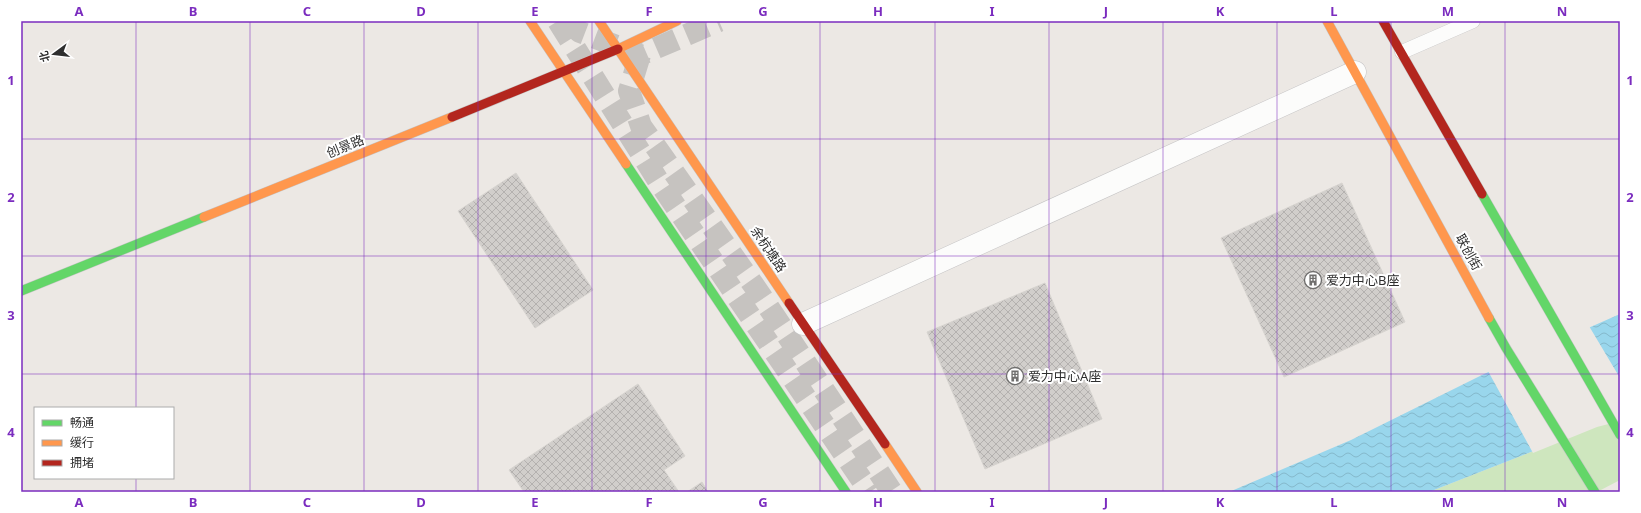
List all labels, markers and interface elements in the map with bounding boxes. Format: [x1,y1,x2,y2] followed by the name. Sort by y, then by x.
[75,2,84,20] text: A
[189,2,197,20] text: B
[303,2,311,20] text: C
[416,2,426,20] text: D
[531,2,539,20] text: E
[645,2,653,20] text: F
[758,2,768,20] text: G
[873,2,883,20] text: H
[989,2,995,20] text: I
[1103,2,1108,20] text: J
[1216,2,1225,20] text: K
[1330,2,1338,20] text: L
[1442,2,1454,20] text: M
[1557,2,1567,20] text: N
[34,34,74,74] north arrow
[35,49,53,64] text: 北
[7,71,15,89] text: 1
[1626,71,1634,89] text: 1
[324,130,366,162] street label: 创景路
[7,188,15,206] text: 2
[1626,188,1634,206] text: 2
[747,222,791,276] street label: 余杭塘路
[1452,231,1486,273] street label: 联创街
[1303,270,1323,290] building icon: 爱力中心B座
[1326,271,1399,289] place label: 爱力中心B座
[7,306,15,324] text: 3
[1626,306,1634,324] text: 3
[1005,366,1025,386] building icon: 爱力中心A座
[1028,367,1101,385] place label: 爱力中心A座
[34,407,174,479] legend
[70,414,94,431] text: 畅通
[7,423,15,441] text: 4
[1626,423,1634,441] text: 4
[70,434,94,451] text: 缓行
[70,454,94,471] text: 拥堵
[75,493,84,511] text: A
[189,493,197,511] text: B
[303,493,311,511] text: C
[416,493,426,511] text: D
[531,493,539,511] text: E
[645,493,653,511] text: F
[758,493,768,511] text: G
[873,493,883,511] text: H
[989,493,995,511] text: I
[1103,493,1108,511] text: J
[1216,493,1225,511] text: K
[1330,493,1338,511] text: L
[1442,493,1454,511] text: M
[1557,493,1567,511] text: N

